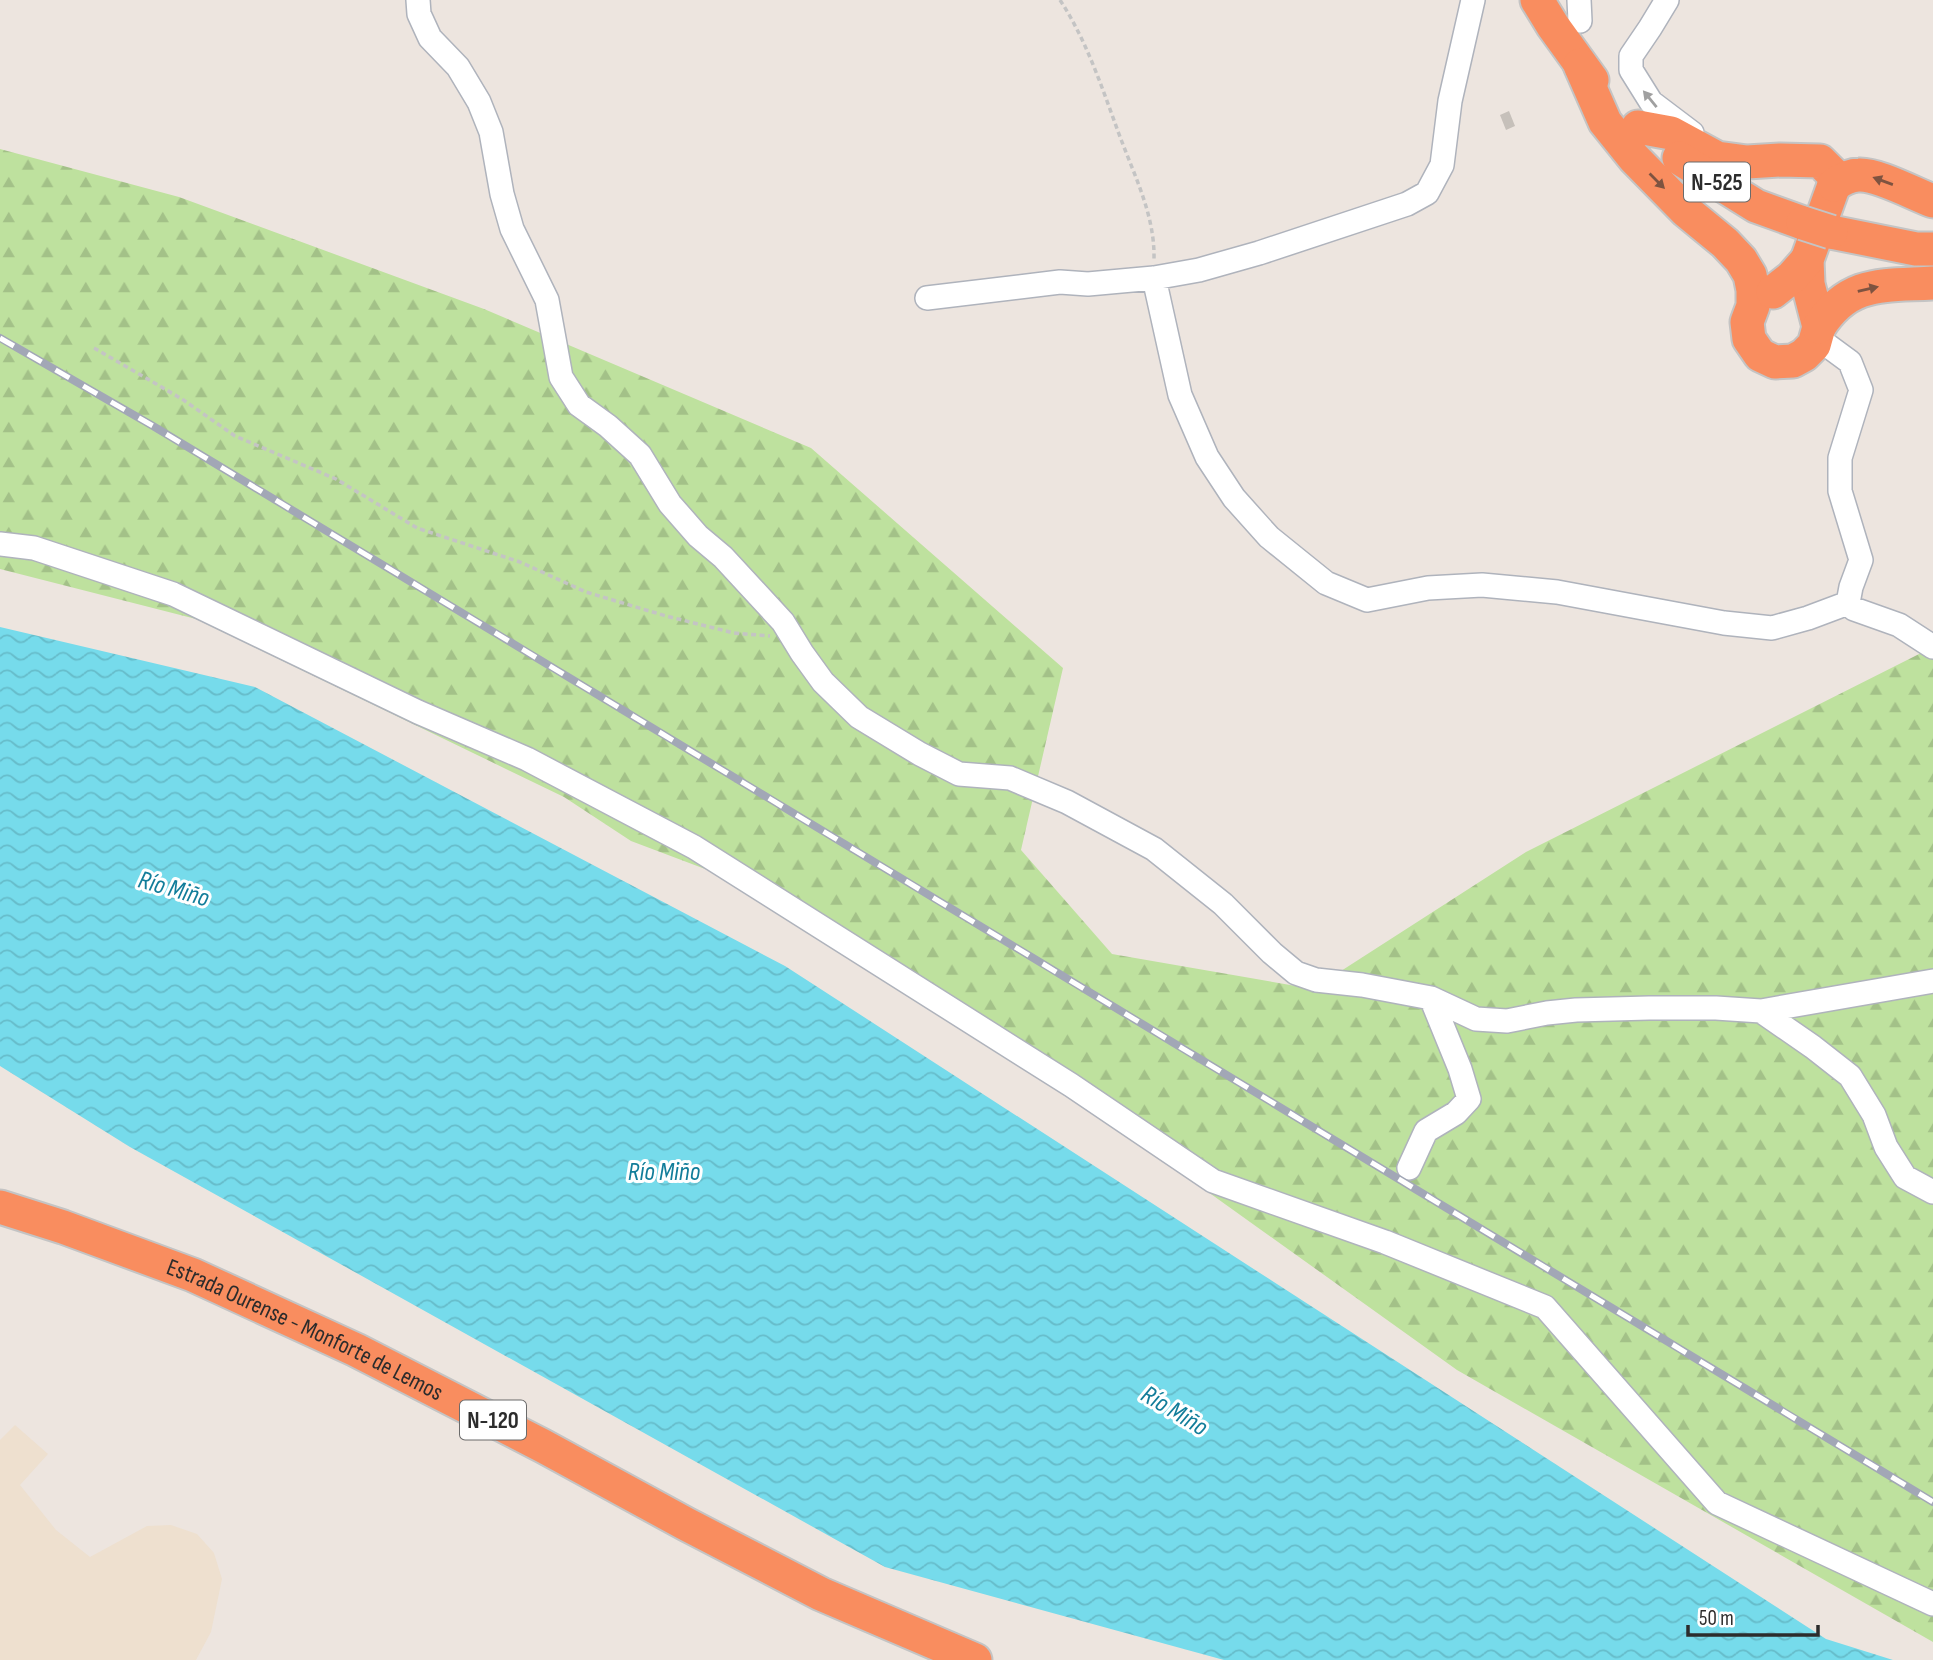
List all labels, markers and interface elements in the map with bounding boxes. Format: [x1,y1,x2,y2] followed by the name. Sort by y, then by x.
[1643,90,1658,108] one-way arrow
[1684,162,1750,202] road number: N-525
[1648,173,1665,189] one-way arrow
[1873,175,1894,186] one-way arrow
[1857,283,1879,294] one-way arrow
[134,865,213,914] water label: Río Miño
[628,1157,701,1188] water label: Río Miño
[163,1253,448,1407] street label: Estrada Ourense - Monforte de Lemos
[1135,1379,1214,1443] water label: Río Miño
[460,1400,526,1440] road number: N-120
[1688,1594,1818,1638] scale bar
[1699,1606,1734,1631] text: 50 m

